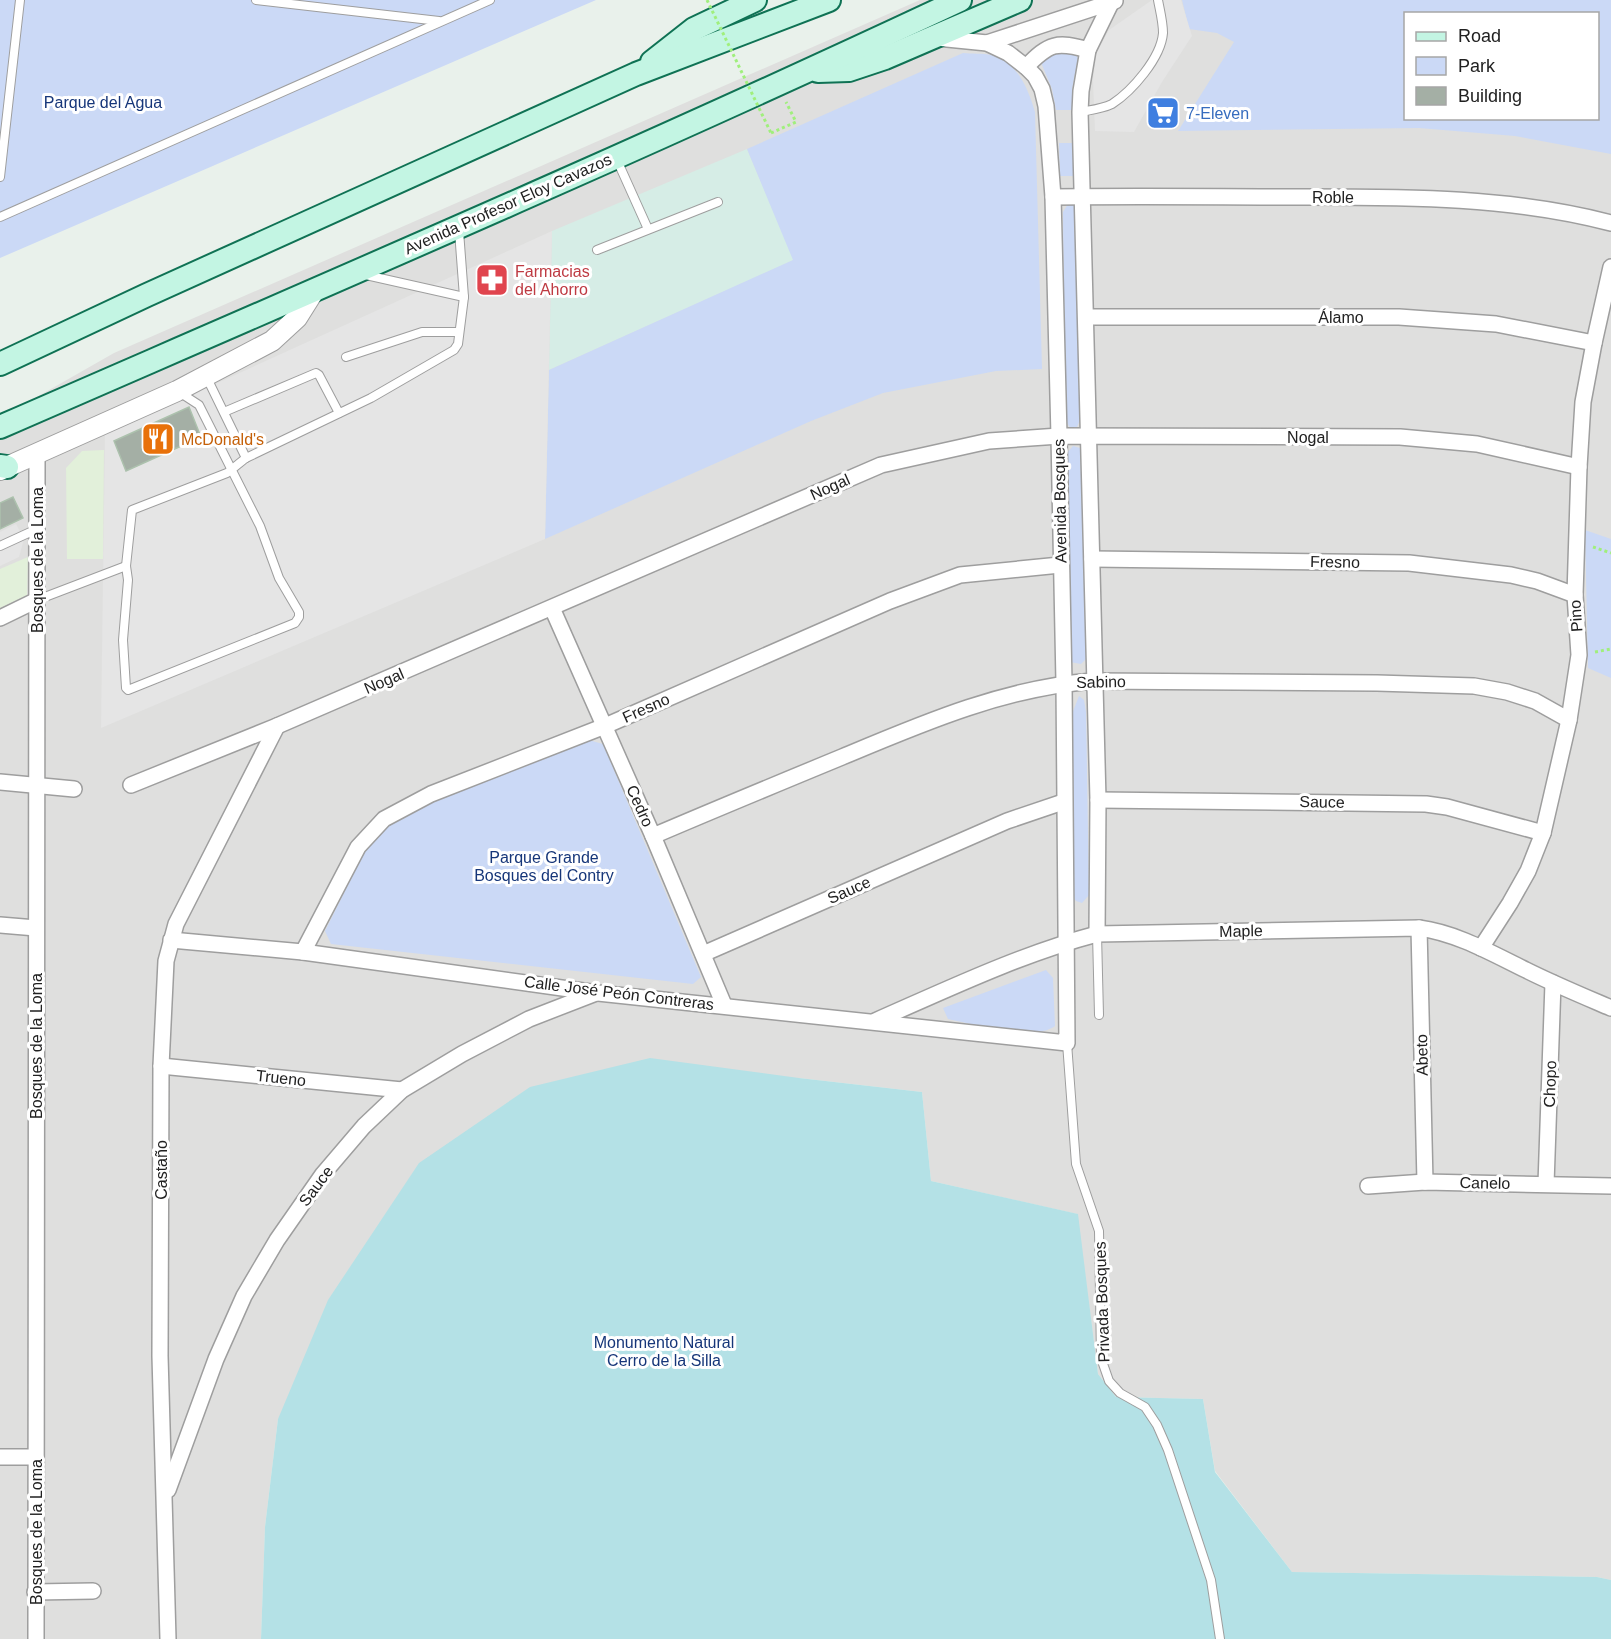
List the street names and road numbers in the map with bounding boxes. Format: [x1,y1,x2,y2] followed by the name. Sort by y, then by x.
[402,151,614,257] street label: Avenida Profesor Eloy Cavazos
[1312,189,1354,206] street label: Roble
[1318,308,1364,326] street label: Álamo
[1287,429,1329,446] street label: Nogal
[1050,439,1070,563] street label: Avenida Bosques
[807,471,853,503] street label: Nogal
[29,487,46,633] street label: Bosques de la Loma
[1310,553,1360,571] street label: Fresno
[1566,599,1586,633] street label: Pino
[361,665,407,697] street label: Nogal
[1076,673,1126,691] street label: Sabino
[620,690,672,726] street label: Fresno
[623,783,657,829] street label: Cedro
[1299,793,1345,811] street label: Sauce
[825,873,873,907] street label: Sauce
[1219,922,1263,940] street label: Maple
[28,973,45,1119] street label: Bosques de la Loma
[523,973,715,1013] street label: Calle José Peón Contreras
[1413,1034,1431,1076] street label: Abeto
[1541,1060,1559,1108] street label: Chopo
[255,1067,307,1089] street label: Trueno
[153,1140,170,1200] street label: Castaño
[296,1163,336,1209] street label: Sauce
[1460,1174,1511,1192] street label: Canelo
[1091,1241,1113,1363] street label: Privada Bosques
[28,1459,45,1605] street label: Bosques de la Loma

